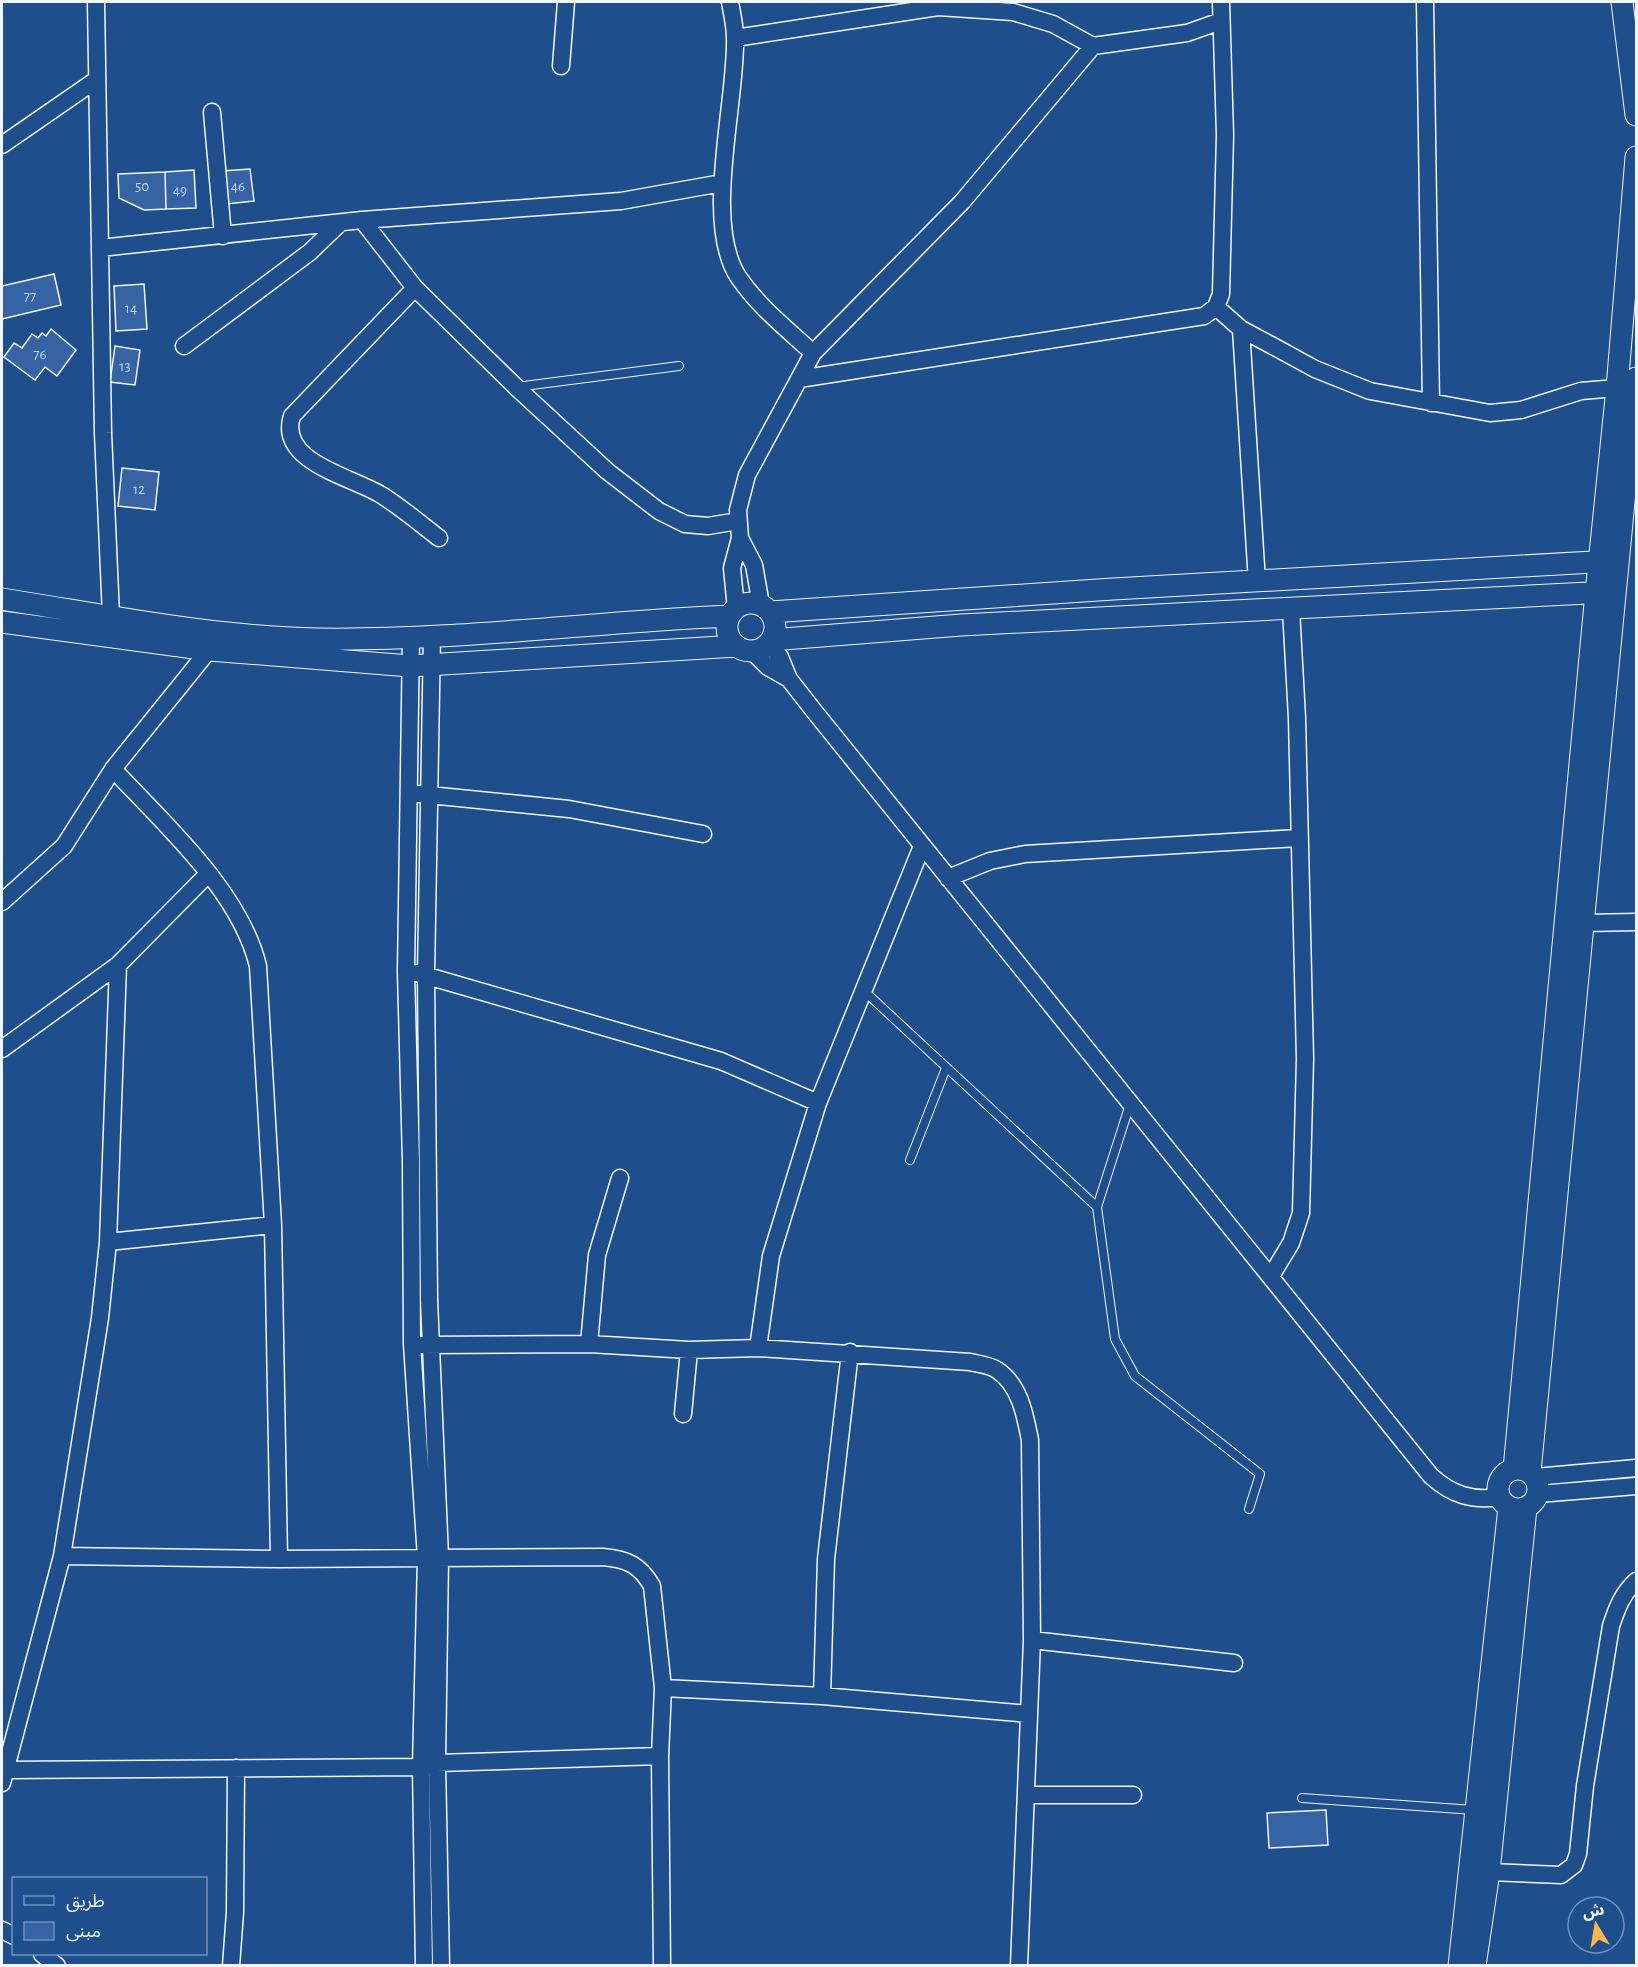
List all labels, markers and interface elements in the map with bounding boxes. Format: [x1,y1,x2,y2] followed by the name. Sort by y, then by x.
[135,179,149,194] house number: 50
[231,179,245,194] house number: 46
[173,183,187,198] house number: 49
[24,289,36,304] house number: 77
[125,301,137,316] house number: 14
[33,347,47,362] house number: 76
[119,359,131,374] house number: 13
[133,482,145,497] house number: 12
[12,1877,207,1955] legend
[66,1893,105,1912] text: طريق
[1566,1895,1626,1955] north arrow
[1581,1901,1606,1922] text: ش
[66,1923,101,1942] text: مبنى

